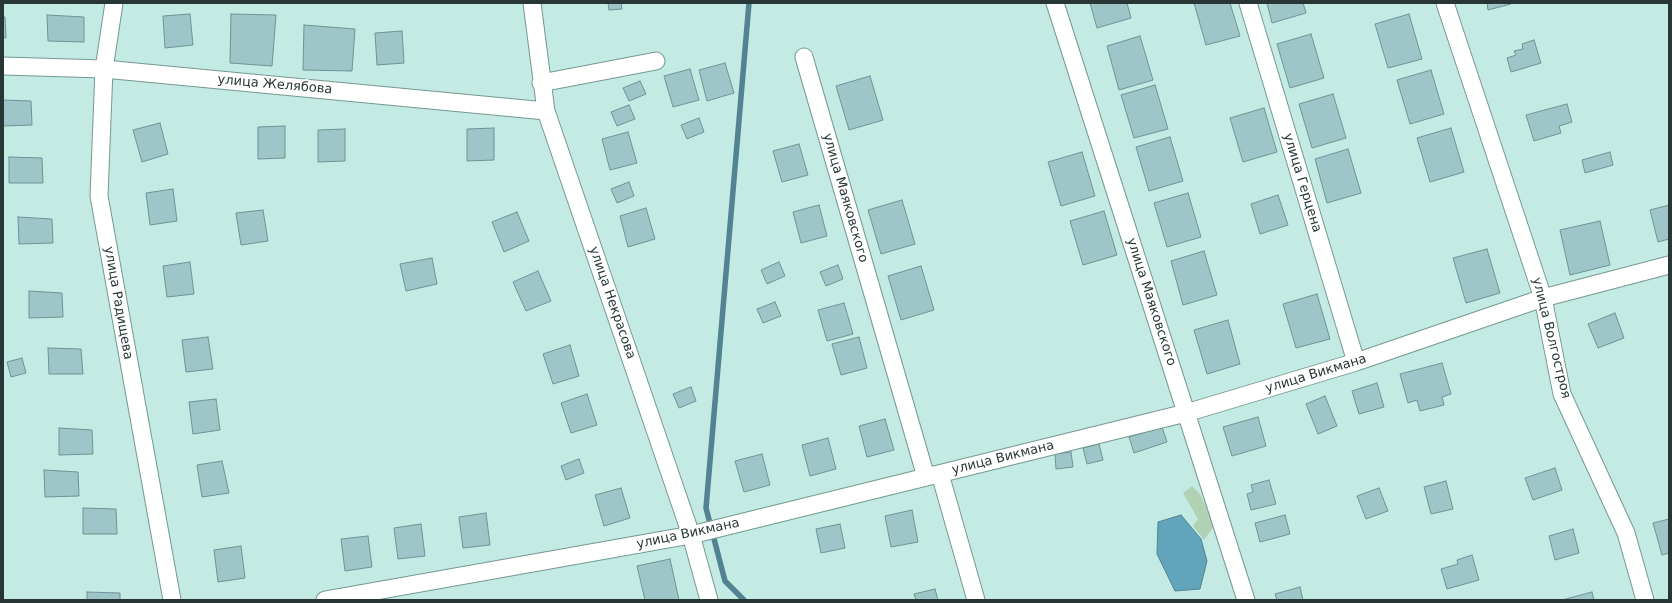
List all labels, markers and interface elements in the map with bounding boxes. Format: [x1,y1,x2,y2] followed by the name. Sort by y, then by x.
[217,72,333,98] street label: улица Желябова
[819,132,871,264] street label: улица Маяковского
[1279,132,1325,234] street label: улица Герцена
[1123,236,1179,368] street label: улица Маяковского
[100,245,136,361] street label: улица Радищева
[585,245,639,361] street label: улица Некрасова
[1528,276,1574,400] street label: улица Волгостроя
[1264,351,1368,397] street label: улица Викмана
[950,438,1056,478] street label: улица Викмана
[635,515,741,553] street label: улица Викмана

